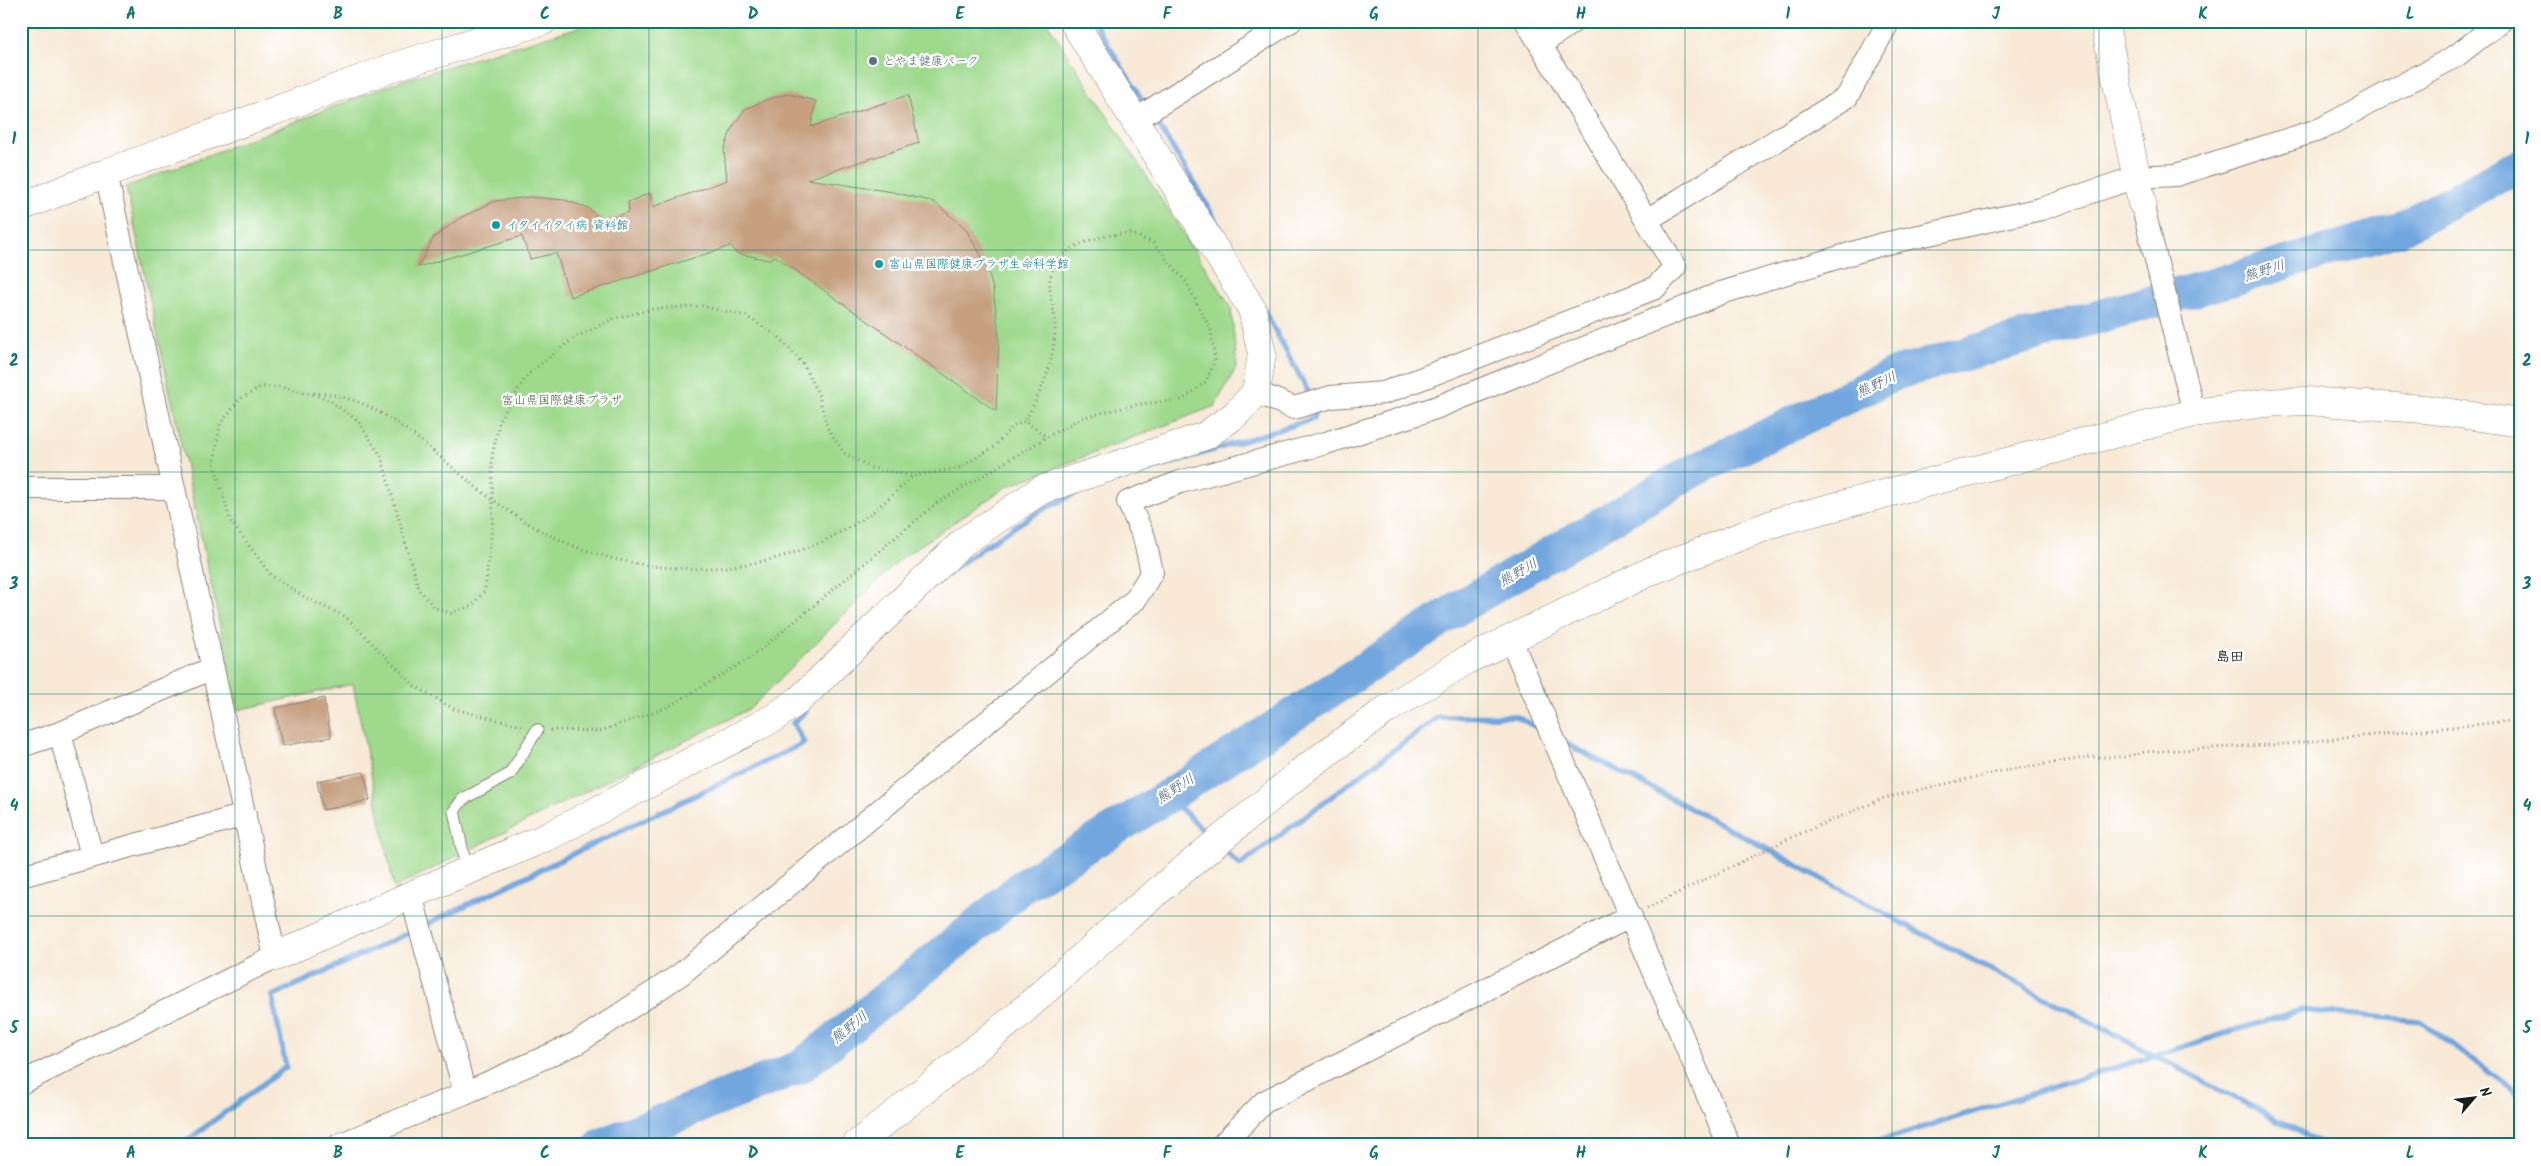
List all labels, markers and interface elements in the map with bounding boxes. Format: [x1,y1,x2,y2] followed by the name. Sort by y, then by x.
[126,2,136,27] text: A
[333,2,343,27] text: B
[540,2,550,27] text: C
[748,2,759,27] text: D
[956,2,966,27] text: E
[1163,2,1173,27] text: F
[1369,2,1379,27] text: G
[1576,2,1586,27] text: H
[1786,2,1791,27] text: I
[1992,2,2001,27] text: J
[2198,2,2208,27] text: K
[2406,2,2414,27] text: L
[883,52,979,71] place label: とやま健康パーク
[867,55,879,67] marker: とやま健康パーク
[12,127,17,152] text: 1
[2525,127,2530,152] text: 1
[506,216,628,235] place label: イタイイタイ病 資料館
[490,219,502,231] marker: イタイイタイ病 資料館
[2241,254,2288,288] water label: 熊野川
[889,255,1069,274] place label: 富山県国際健康プラザ生命科学館
[873,258,885,270] marker: 富山県国際健康プラザ生命科学館
[9,349,19,374] text: 2
[2522,349,2532,374] text: 2
[1853,366,1900,404] water label: 熊野川
[502,391,622,410] park label: 富山県国際健康プラザ
[1495,553,1542,593] water label: 熊野川
[9,572,19,597] text: 3
[2522,572,2532,597] text: 3
[2216,646,2244,668] district label: 島田
[1152,768,1199,810] water label: 熊野川
[10,794,19,819] text: 4
[2523,794,2532,819] text: 4
[826,1006,873,1050] water label: 熊野川
[9,1016,20,1041] text: 5
[2522,1016,2533,1041] text: 5
[2448,1074,2498,1124] north arrow
[2473,1083,2496,1102] text: N
[126,1141,136,1166] text: A
[333,1141,343,1166] text: B
[540,1141,550,1166] text: C
[748,1141,759,1166] text: D
[956,1141,966,1166] text: E
[1163,1141,1173,1166] text: F
[1369,1141,1379,1166] text: G
[1576,1141,1586,1166] text: H
[1786,1141,1791,1166] text: I
[1992,1141,2001,1166] text: J
[2198,1141,2208,1166] text: K
[2406,1141,2414,1166] text: L

